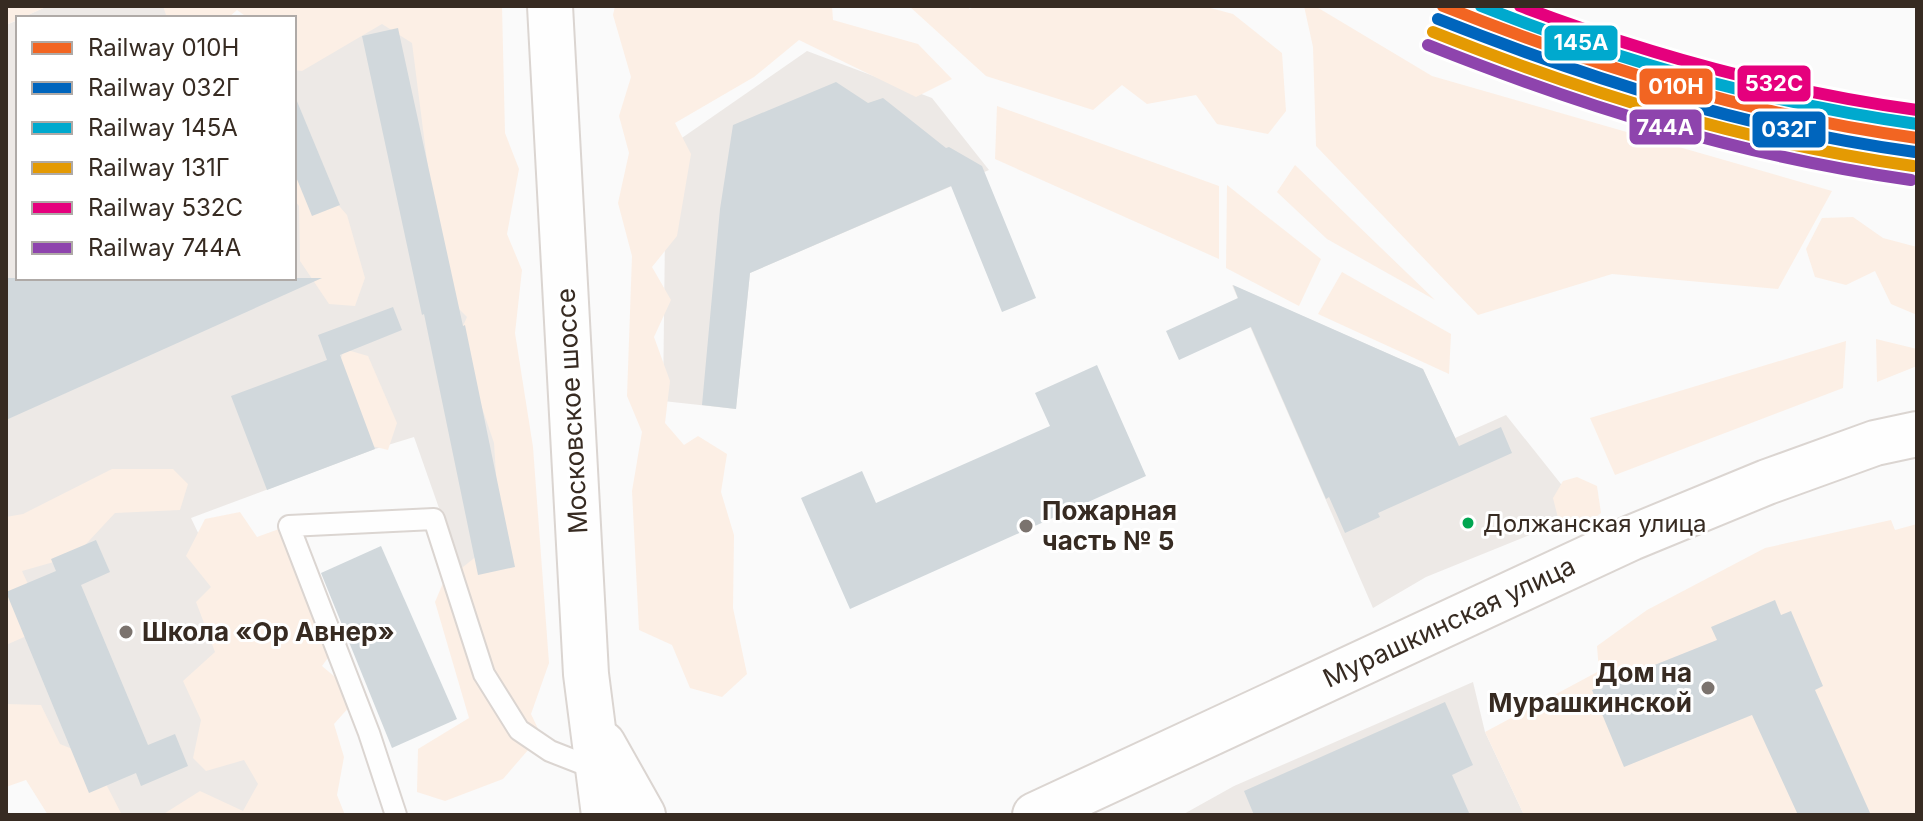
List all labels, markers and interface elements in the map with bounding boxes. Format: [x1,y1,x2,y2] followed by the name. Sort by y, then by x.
[16,16,296,280] legend
[1543,24,1619,62] line badge: 145А
[1554,29,1608,55] text: 145А
[88,33,239,62] text: Railway 010Н
[1736,64,1812,103] line badge: 532С
[1638,67,1714,106] line badge: 010Н
[1745,70,1803,96] text: 532С
[88,73,240,102] text: Railway 032Г
[1648,73,1704,99] text: 010Н
[1628,108,1703,146] line badge: 744А
[1751,110,1827,149] line badge: 032Г
[88,113,238,142] text: Railway 145А
[1636,114,1694,140] text: 744А
[1761,116,1817,142] text: 032Г
[88,153,230,182] text: Railway 131Г
[88,193,243,222] text: Railway 532С
[88,233,241,262] text: Railway 744А
[550,287,593,535] street label: Московское шоссе
[1042,495,1177,556] place label: Пожарная часть № 5
[1483,509,1706,538] place label: Должанская улица
[1460,515,1476,531] marker: Должанская улица
[1017,517,1035,535] marker: Пожарная часть № 5
[1318,550,1580,694] street label: Мурашкинская улица
[142,616,395,647] place label: Школа «Ор Авнер»
[117,623,135,641] marker: Школа «Ор Авнер»
[1488,657,1692,718] place label: Дом на Мурашкинской
[1699,679,1717,697] marker: Дом на Мурашкинской

